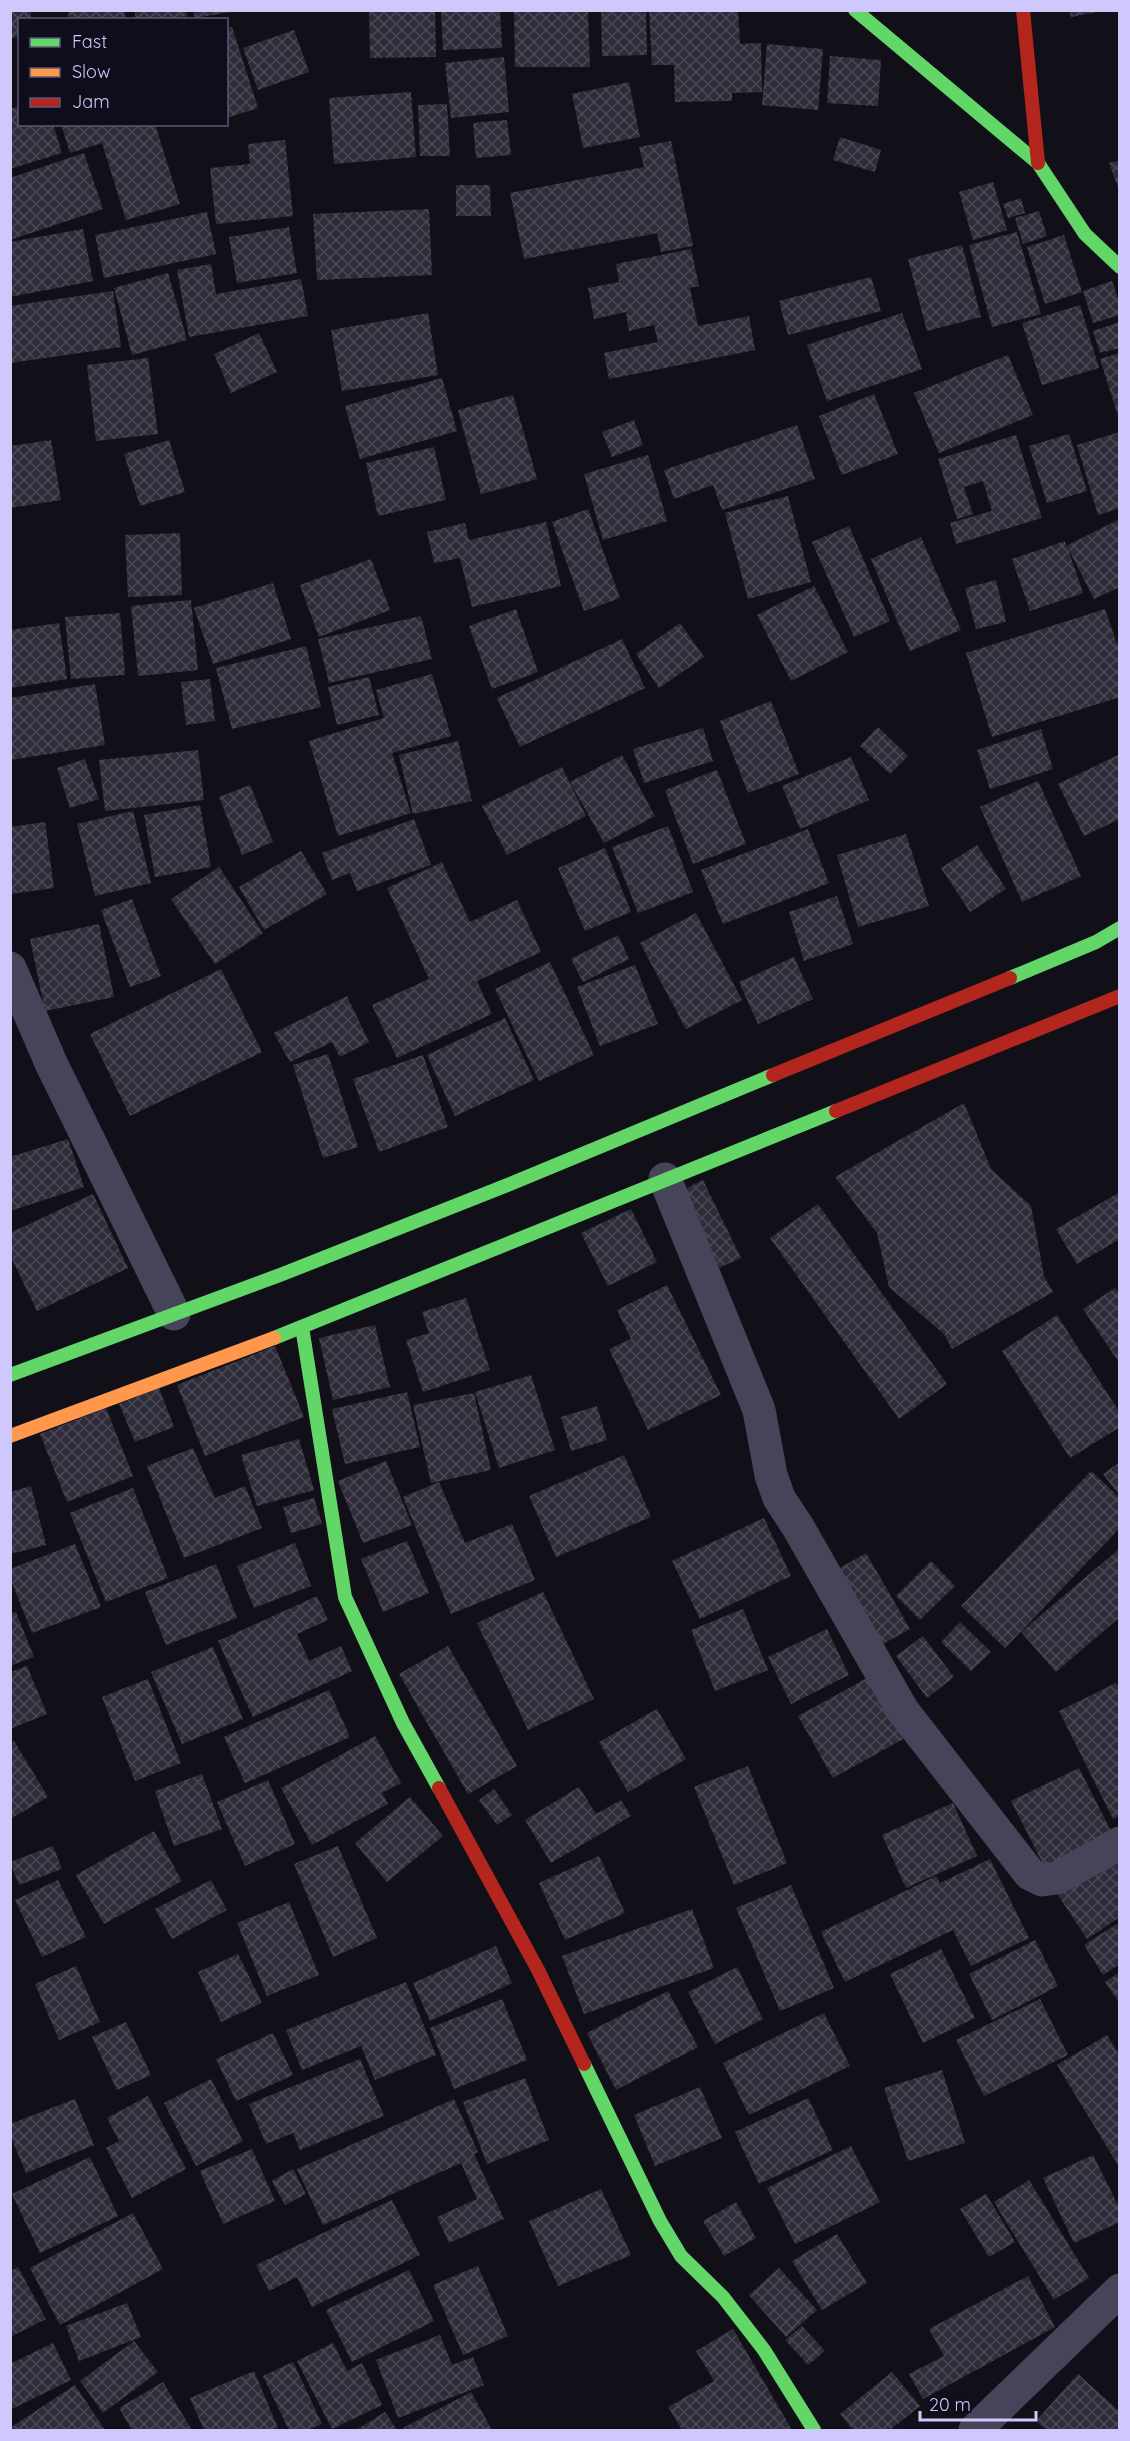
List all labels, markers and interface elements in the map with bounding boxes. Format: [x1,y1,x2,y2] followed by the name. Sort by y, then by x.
[18,18,228,126] legend
[72,30,107,53] text: Fast
[72,60,110,83] text: Slow
[72,90,110,113] text: Jam
[920,2384,1036,2422] scale bar
[929,2393,971,2416] text: 20 m

